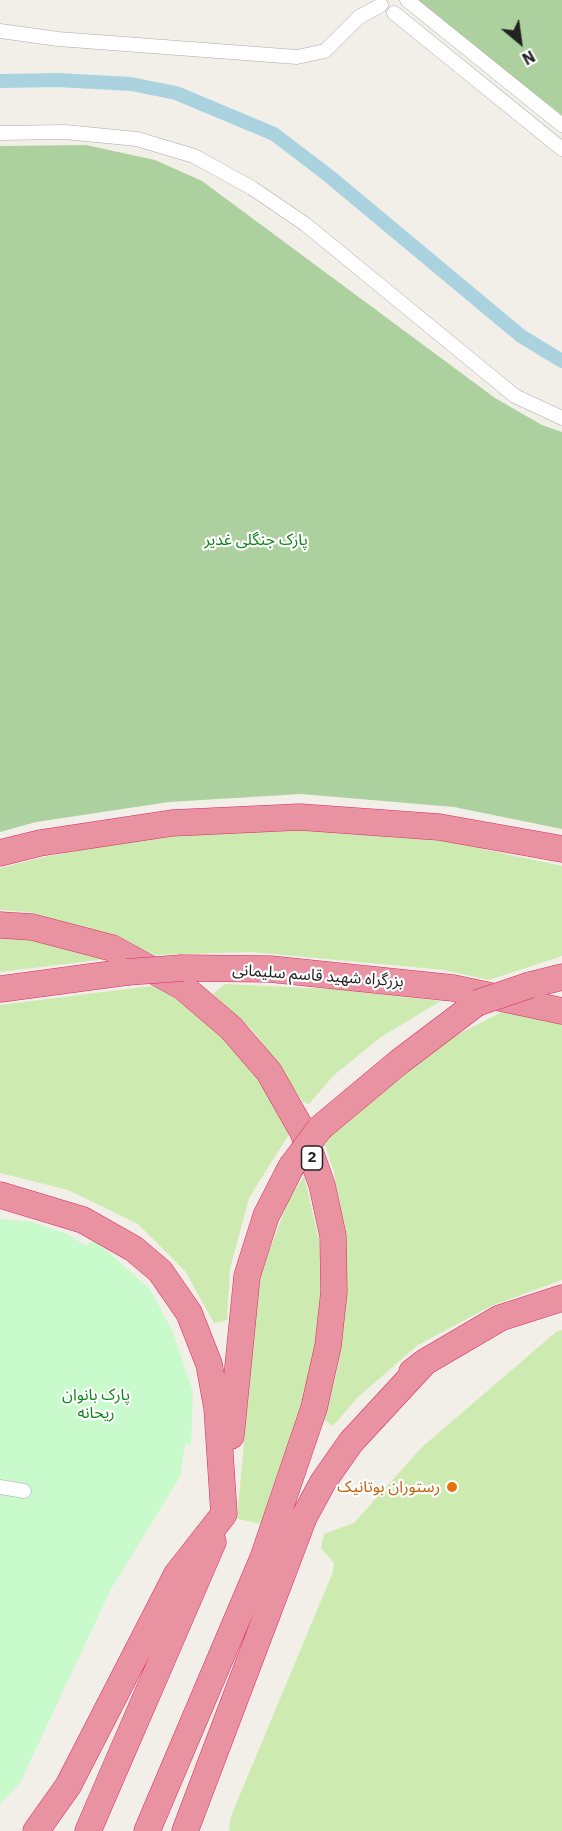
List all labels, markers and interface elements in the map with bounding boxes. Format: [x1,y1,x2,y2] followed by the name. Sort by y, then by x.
[490,12,550,72] north arrow
[519,46,539,69] text: N
[204,530,308,550] park label: پارک جنگلی غدیر
[232,960,404,992] street label: بزرگراه شهید قاسم سلیمانی
[302,1146,322,1170] road number: 2
[62,1385,130,1423] park label: پارک بانوان ریحانه
[337,1477,440,1497] place label: رستوران بوتانیک
[445,1480,459,1494] marker: رستوران بوتانیک

